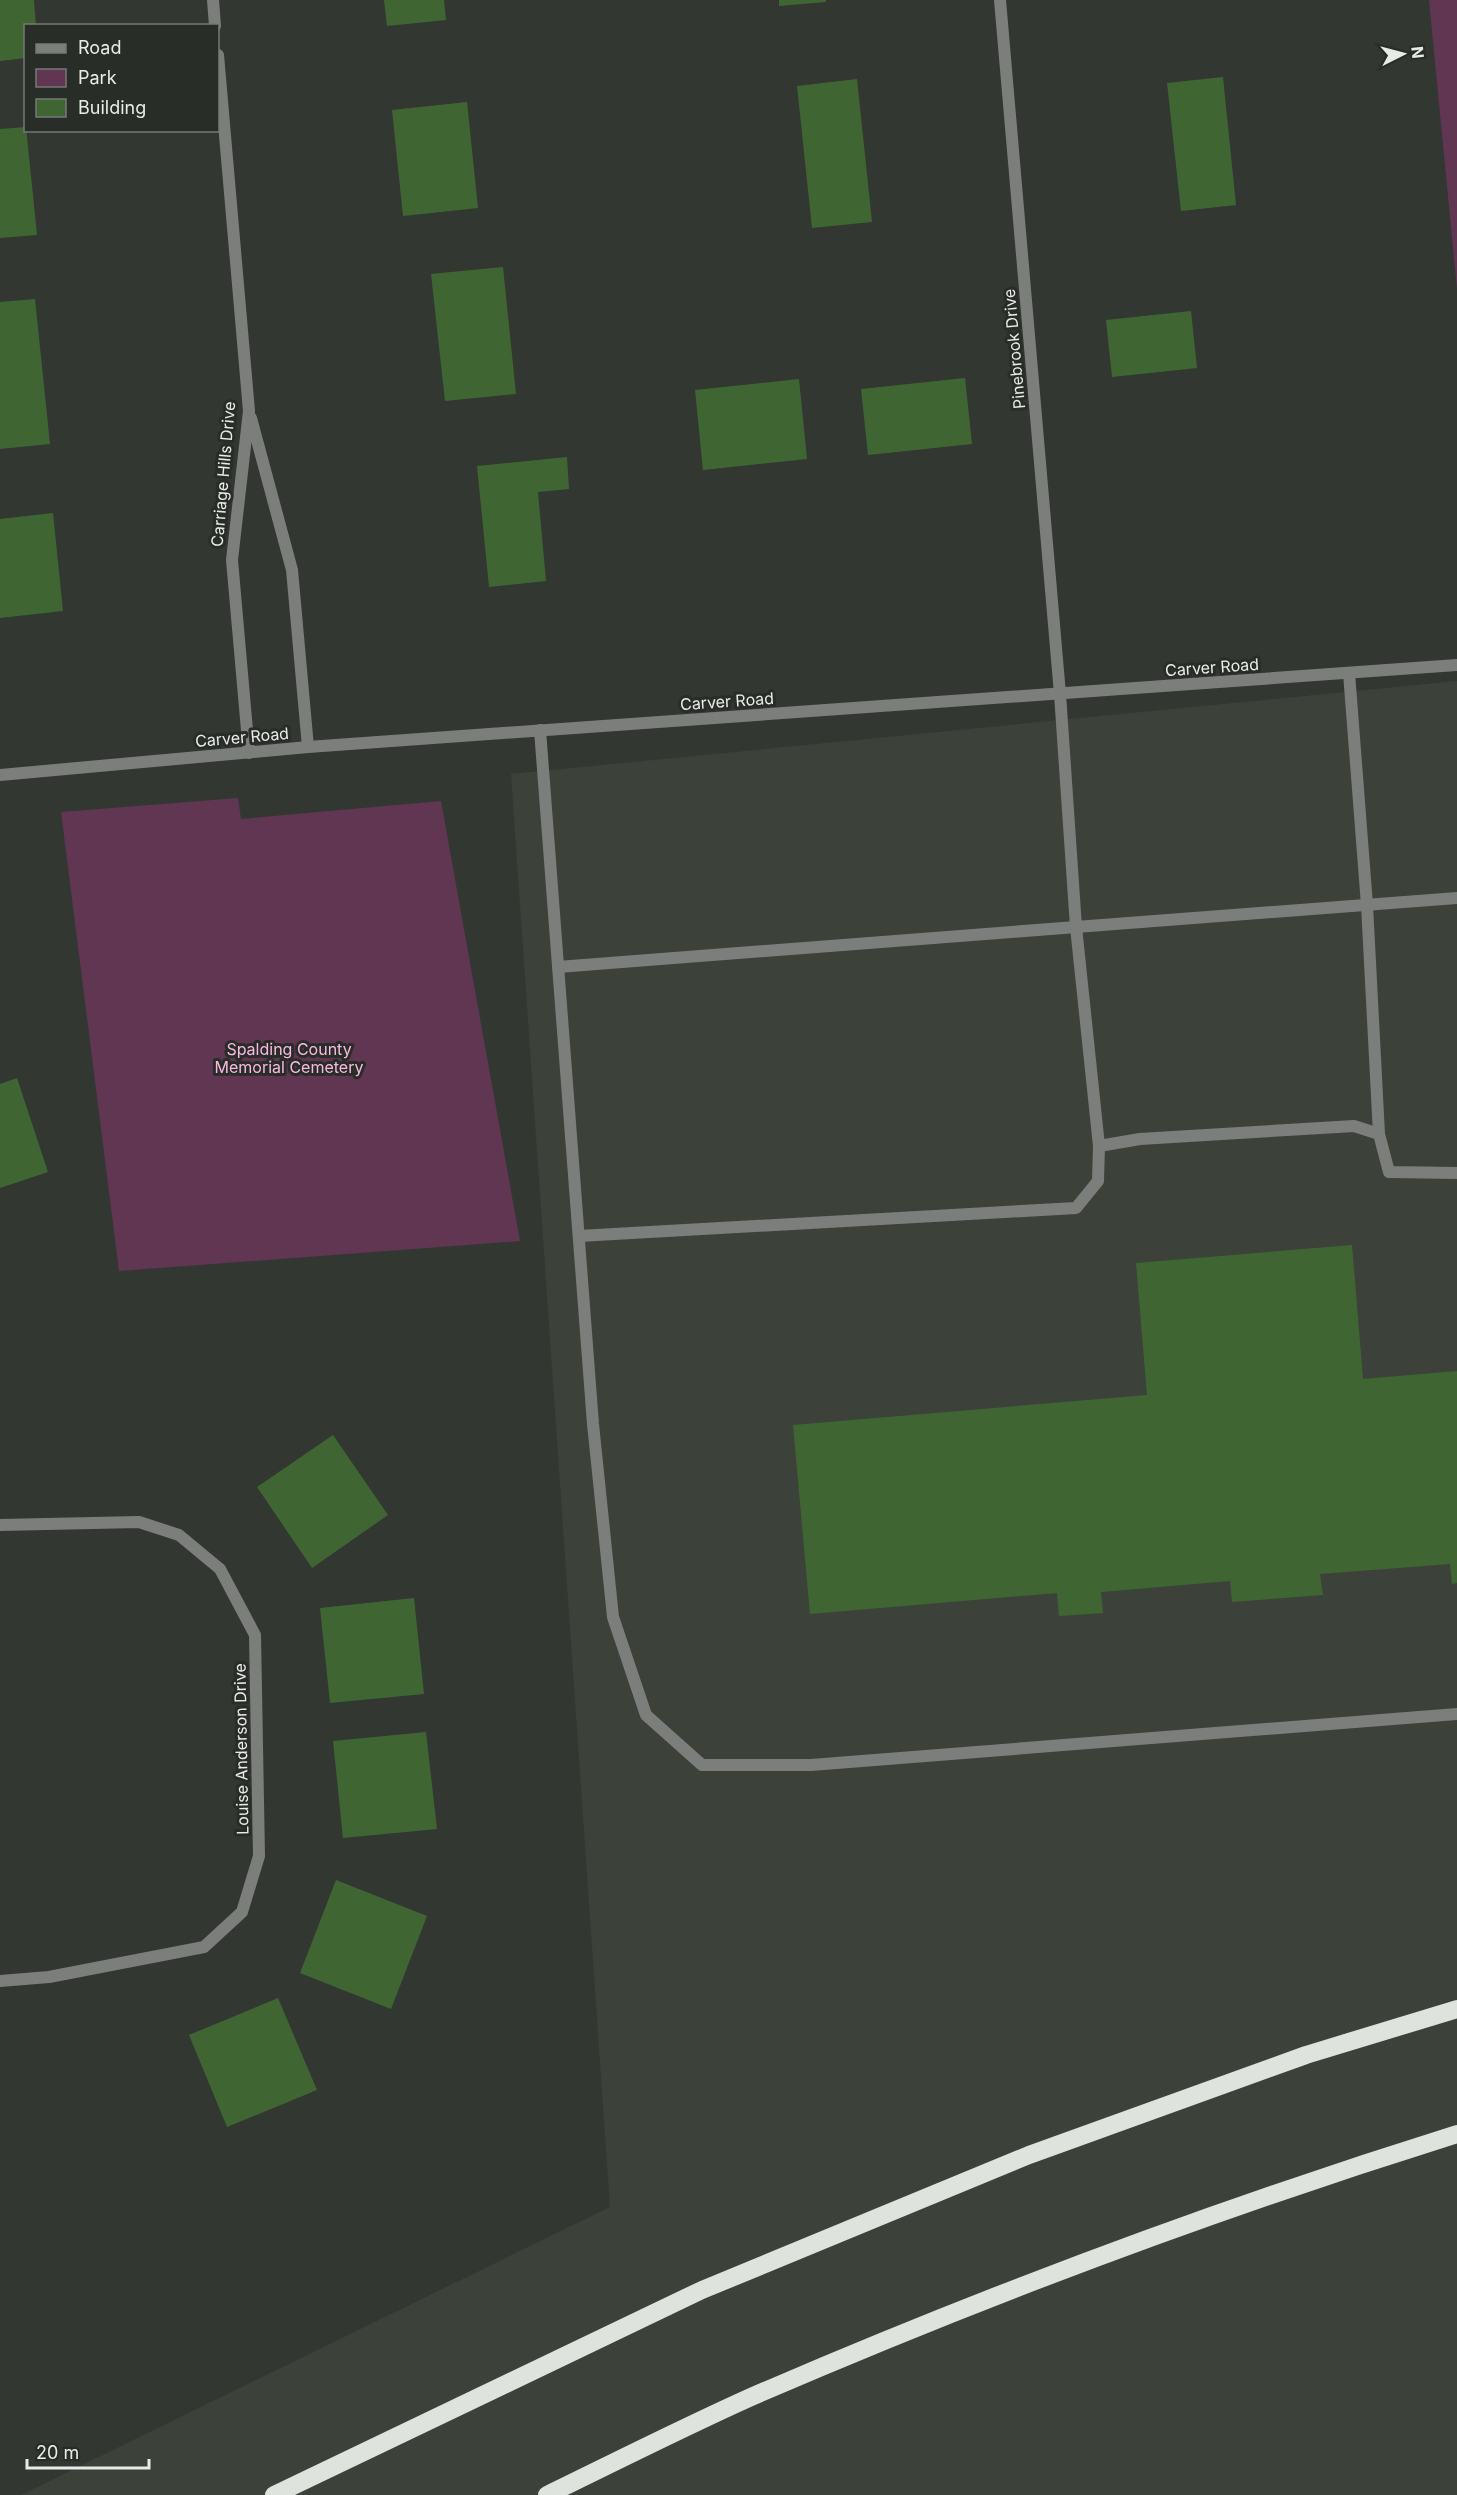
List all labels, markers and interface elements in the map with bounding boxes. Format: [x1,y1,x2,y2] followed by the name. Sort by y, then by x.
[24,24,219,132] legend
[1373,24,1433,84] north arrow
[78,37,121,58] text: Road
[1407,45,1429,60] text: N
[78,67,117,88] text: Park
[78,97,146,118] text: Building
[999,288,1029,410] street label: Pinebrook Drive
[207,400,239,548] street label: Carriage Hills Drive
[1164,654,1260,680] street label: Carver Road
[679,688,775,714] street label: Carver Road
[194,723,290,751] street label: Carver Road
[215,1039,363,1077] park label: Spalding County Memorial Cemetery
[230,1663,252,1835] street label: Louise Anderson Drive
[27,2432,148,2470] scale bar
[36,2442,79,2463] text: 20 m

